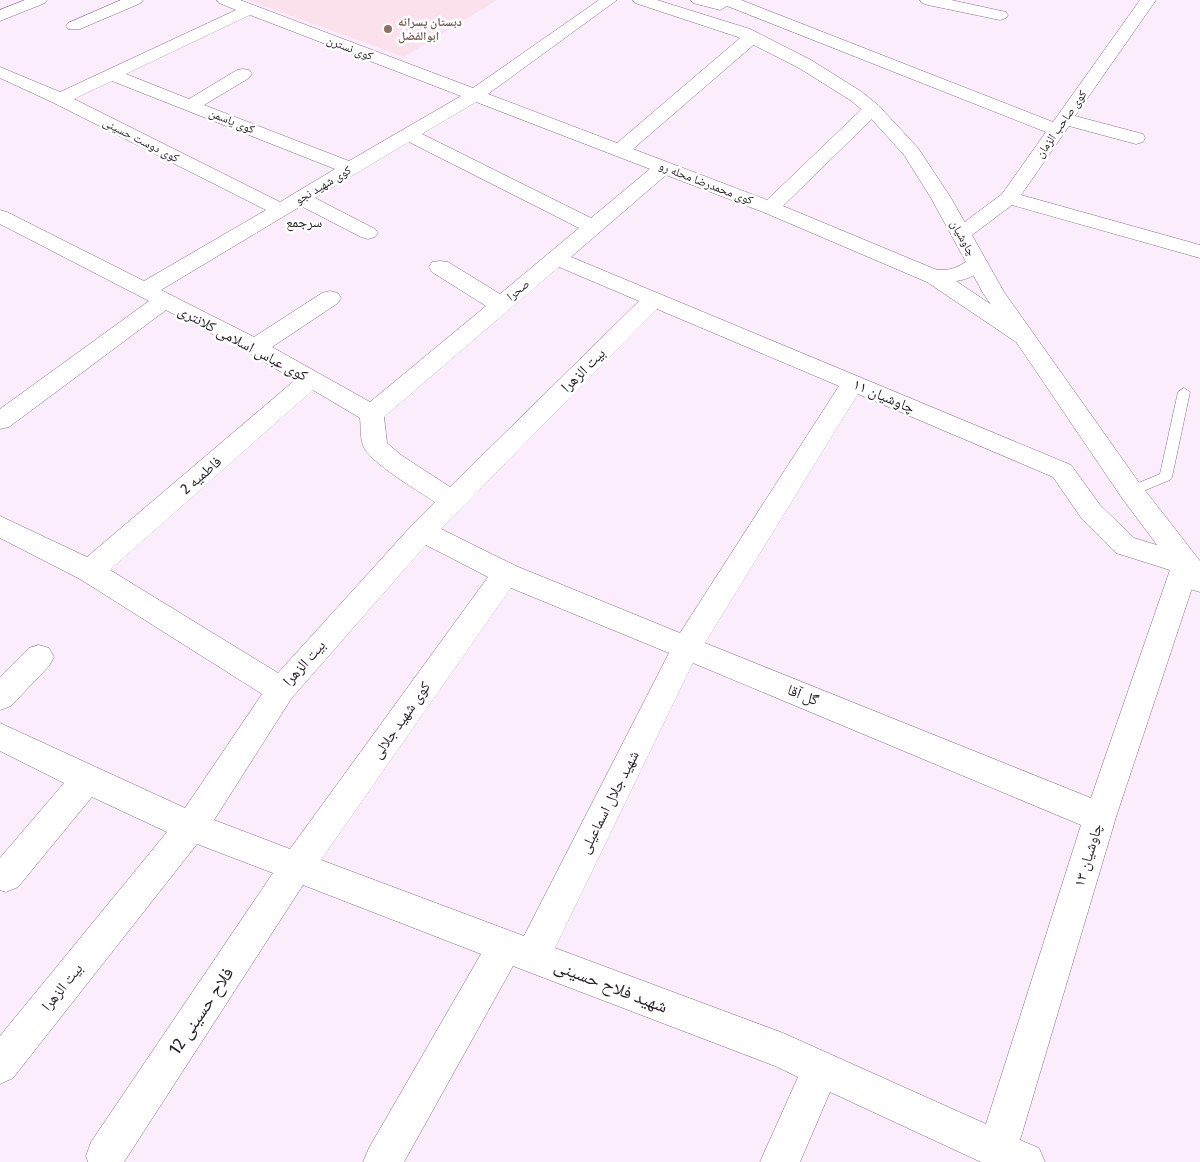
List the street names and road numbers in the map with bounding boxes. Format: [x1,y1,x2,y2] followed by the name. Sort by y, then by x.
[325,33,375,63] street label: کوی نسترن
[1033,87,1090,161] street label: کوی صاحب الزمان
[207,106,257,137] street label: کوی یاسمن
[100,115,181,165] street label: کوی دوست حسینی
[657,159,755,207] street label: کوی محمدرضا محله رو
[292,163,354,207] street label: کوی شهید نجو
[947,218,979,259] street label: چاوشیان
[504,277,532,303] street label: صحرا
[175,301,311,386] street label: کوی عباس اسلامی کلانتری
[557,344,609,396] street label: بیت الزهرا
[850,375,918,418] street label: چاوشیان ۱۱
[177,452,225,498] street label: فاطمیه 2
[279,636,329,690] street label: بیت الزهرا
[368,678,435,763] street label: کوی شهید جلالی
[784,681,822,710] street label: گل آقا
[575,747,644,857] street label: شهید جلال اسماعیلی
[1070,821,1107,889] street label: چاوشیان ۱۳
[551,954,671,1019] street label: شهید فلاح حسینی
[38,960,86,1014] street label: بیت الزهرا
[164,963,239,1060] street label: فلاح حسینی 12

